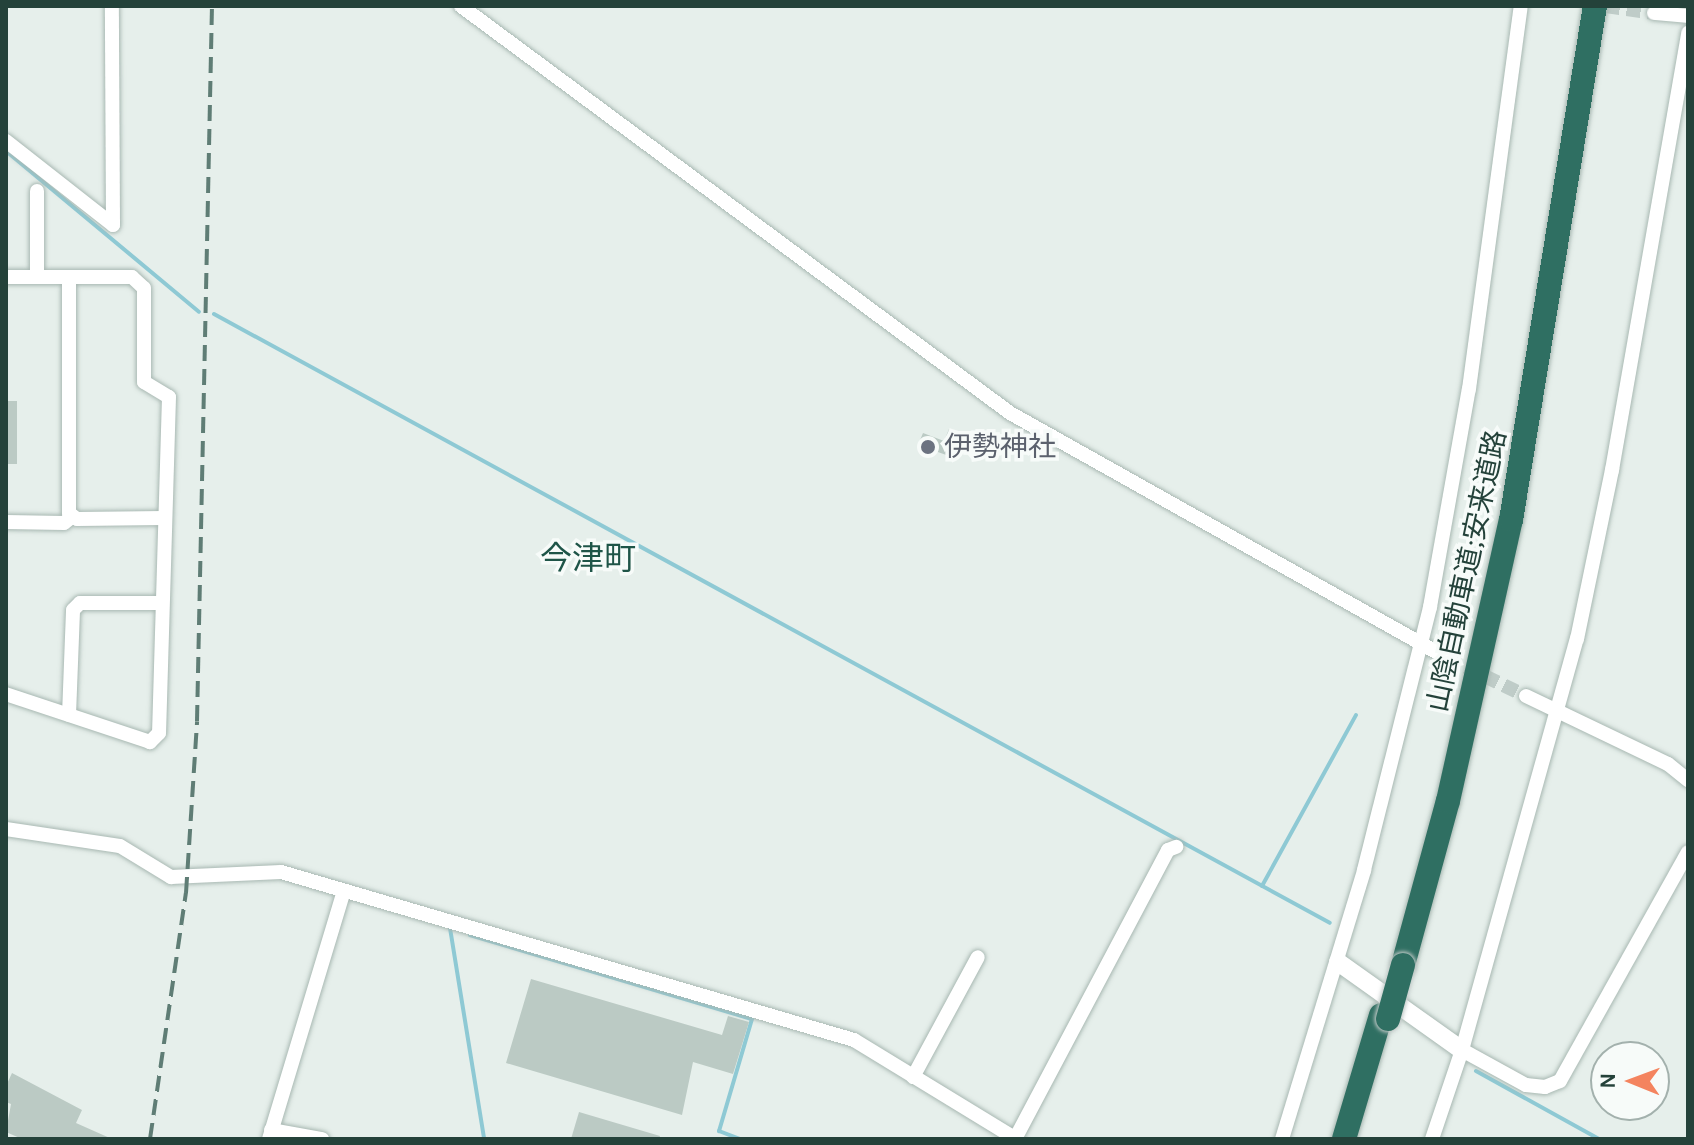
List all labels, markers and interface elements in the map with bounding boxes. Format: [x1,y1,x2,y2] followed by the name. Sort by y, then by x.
[1421,427,1513,715] street label: 山陰自動車道;安来道路
[944,430,1056,464] place label: 伊勢神社
[919,438,937,456] marker: 伊勢神社
[540,540,636,578] district label: 今津町
[1590,1041,1670,1121] north arrow
[1595,1072,1621,1089] text: N

